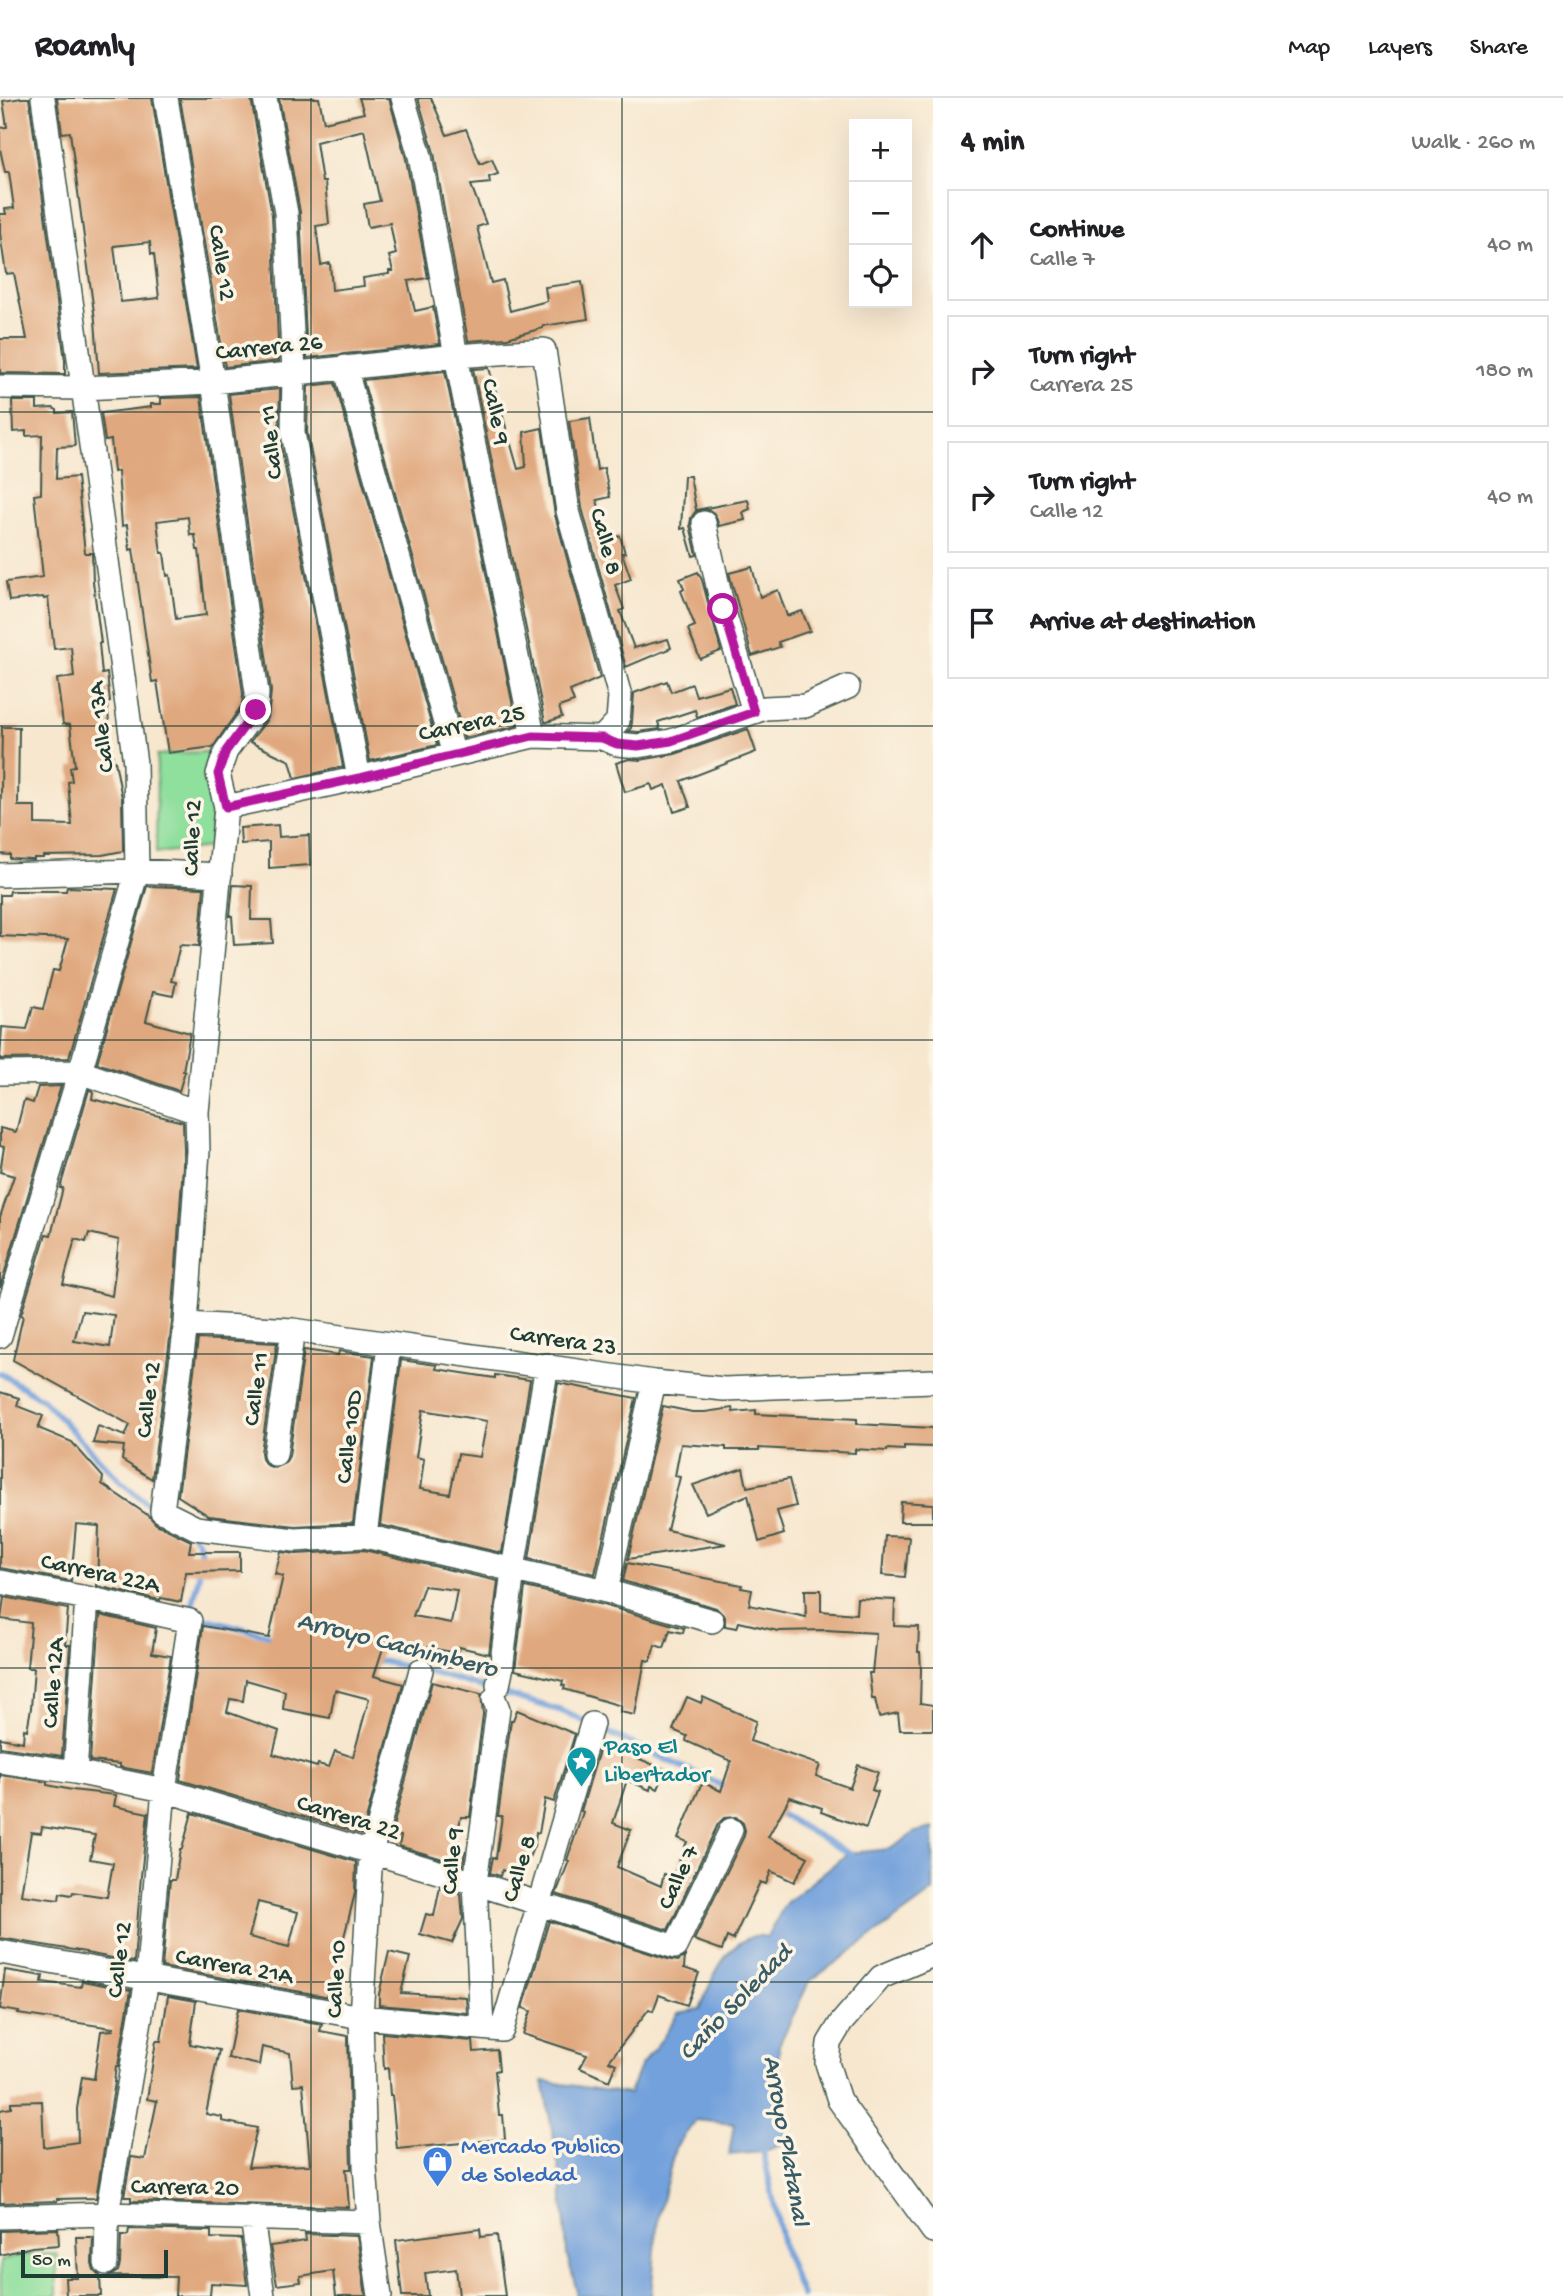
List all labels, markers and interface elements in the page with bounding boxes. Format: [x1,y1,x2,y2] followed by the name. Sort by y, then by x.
[35,29,135,67] text: Roamly
[1288,34,1330,63] text: Map
[1368,34,1432,63] text: Layers
[1470,34,1528,63] text: Share
[849,119,912,308] map controls
[849,119,912,182] button: +
[961,126,1024,161] text: 4 min
[1411,130,1535,157] text: Walk · 260 m
[849,182,912,245] button: −
[1030,216,1124,247] text: Continue
[200,223,240,303] street label: Calle 12
[963,226,1001,264] icon: ahead
[1487,232,1533,259] text: 40 m
[849,245,912,308] button: locate
[1030,247,1095,274] text: Calle 7
[214,329,325,369] street label: Carrera 26
[1030,342,1134,373] text: Turn right
[963,352,1001,390] icon: right
[1476,358,1533,385] text: 180 m
[1030,373,1133,400] text: Carrera 25
[473,376,515,448] street label: Calle 9
[255,404,291,480] street label: Calle 11
[1030,468,1134,499] text: Turn right
[963,478,1001,516] icon: right
[1487,484,1533,511] text: 40 m
[1030,499,1103,526] text: Calle 12
[581,505,627,579] street label: Calle 8
[707,593,738,624] route start
[963,604,1001,642] icon: arrive
[1030,608,1255,639] text: Arrive at destination
[83,678,123,774] street label: Calle 13A
[240,694,271,725] route end
[416,700,528,750] street label: Carrera 25
[178,799,210,877] street label: Calle 12
[508,1320,618,1364] street label: Carrera 23
[238,1350,278,1428] street label: Calle 11
[131,1360,169,1440] street label: Calle 12
[331,1388,371,1485] street label: Calle 10D
[38,1548,164,1602] street label: Carrera 22A
[294,1607,502,1687] water label: Arroyo Cachimbero
[37,1635,73,1729] street label: Calle 12A
[603,1734,712,1791] place label: Paso El Libertador
[564,1745,598,1789] place icon: Paso El Libertador
[293,1790,404,1849] street label: Carrera 22
[437,1826,471,1896] street label: Calle 9
[497,1832,545,1906] street label: Calle 8
[653,1841,708,1915] street label: Calle 7
[102,1920,140,2000] street label: Calle 12
[674,1937,802,2069] water label: Caño Soledad
[321,1939,355,2019] street label: Calle 10
[173,1943,297,1993] street label: Carrera 21A
[754,2054,814,2230] water label: Arroyo Platanal
[461,2134,621,2191] place label: Mercado Publico de Soledad
[421,2145,455,2189] shop icon: Mercado Publico de Soledad
[130,2174,240,2204] street label: Carrera 20
[21,2247,168,2279] scale bar
[32,2250,71,2273] text: 50 m

